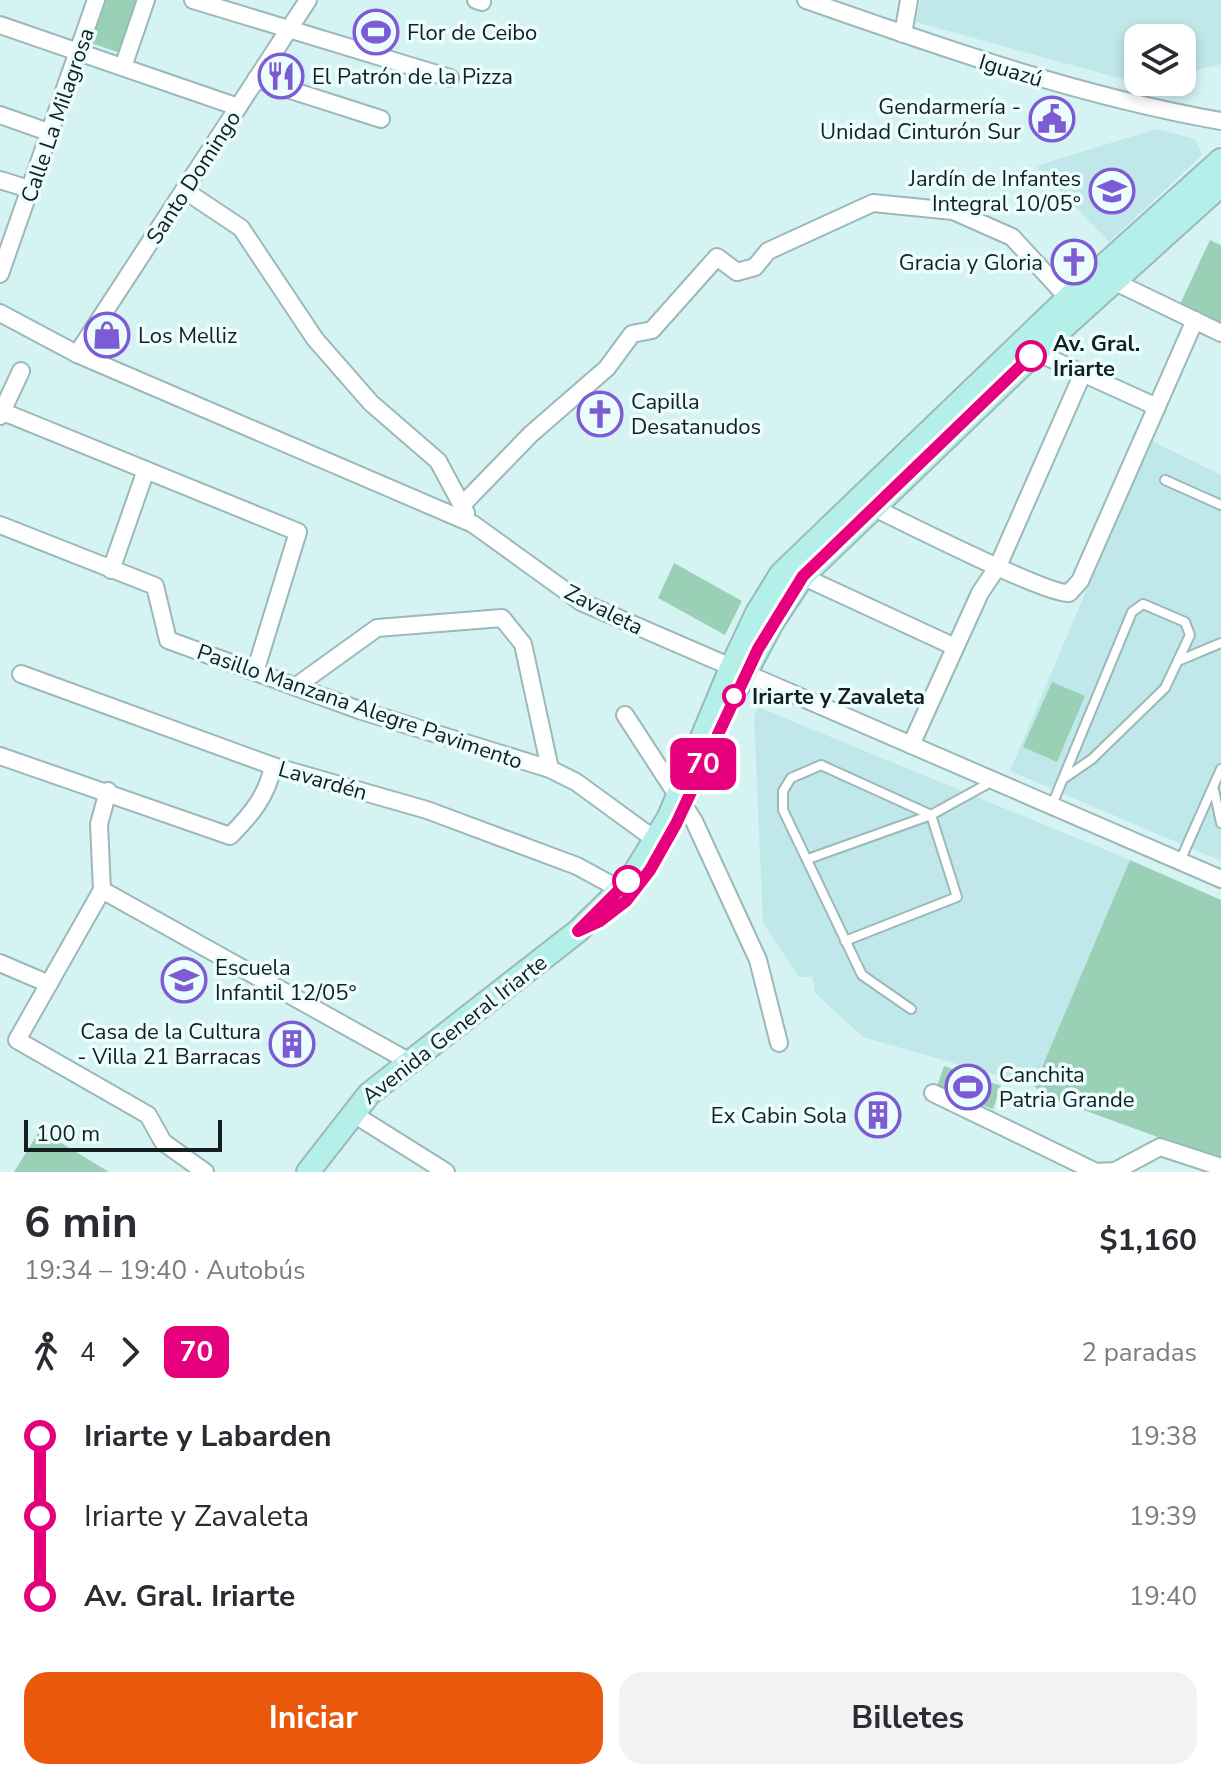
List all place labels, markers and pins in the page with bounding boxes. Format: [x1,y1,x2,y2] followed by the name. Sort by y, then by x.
[352,8,400,56] sports icon: Flor de Ceibo
[407,18,537,48] place label: Flor de Ceibo
[257,52,305,100] restaurant icon: El Patrón de la Pizza
[312,62,513,92] place label: El Patrón de la Pizza
[820,92,1021,147] place label: Gendarmería - Unidad Cinturón Sur
[1028,95,1076,143] public building icon: Gendarmería - Unidad Cinturón Sur
[908,164,1081,219] place label: Jardín de Infantes Integral 10/05°
[1088,167,1136,215] school or university icon: Jardín de Infantes Integral 10/05°
[1050,238,1098,286] church icon: Gracia y Gloria
[899,248,1043,278] place label: Gracia y Gloria
[83,311,131,359] shop icon: Los Melliz
[138,321,237,351] place label: Los Melliz
[1053,329,1140,384] place label: Av. Gral. Iriarte
[1016,341,1046,371] marker: Av. Gral. Iriarte
[631,387,761,442] place label: Capilla Desatanudos
[576,390,624,438] church icon: Capilla Desatanudos
[752,682,925,712] place label: Iriarte y Zavaleta
[723,685,745,707] marker: Iriarte y Zavaleta
[613,866,643,896] unlabelled marker
[215,953,357,1008] place label: Escuela Infantil 12/05°
[160,956,208,1004] school or university icon: Escuela Infantil 12/05°
[77,1017,261,1072] place label: Casa de la Cultura - Villa 21 Barracas
[268,1020,316,1068] building icon: Casa de la Cultura - Villa 21 Barracas
[999,1060,1134,1115] place label: Canchita Patria Grande
[944,1063,992,1111] sports icon: Canchita Patria Grande
[854,1091,902,1139] building icon: Ex Cabin Sola
[711,1101,847,1131] place label: Ex Cabin Sola

